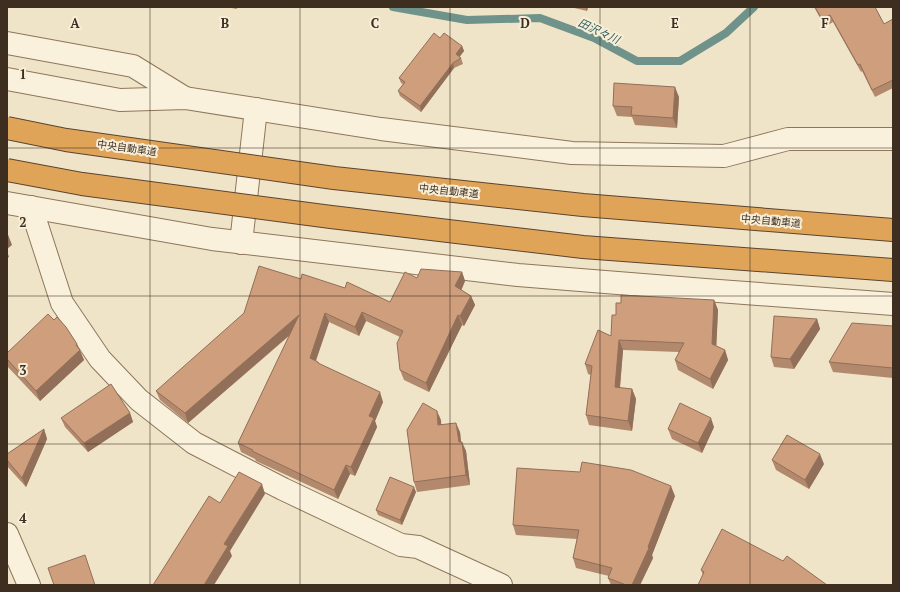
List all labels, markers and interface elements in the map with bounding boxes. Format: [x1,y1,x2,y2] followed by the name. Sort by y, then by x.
[70,14,80,32] text: A
[221,14,229,32] text: B
[371,14,379,32] text: C
[520,14,530,32] text: D
[671,14,679,32] text: E
[821,14,829,32] text: F
[576,15,623,47] water label: 田沢々川
[19,65,27,83] text: 1
[96,137,158,159] street label: 中央自動車道
[418,181,480,201] street label: 中央自動車道
[741,212,801,230] street label: 中央自動車道
[19,213,27,231] text: 2
[19,361,27,379] text: 3
[19,509,27,527] text: 4

